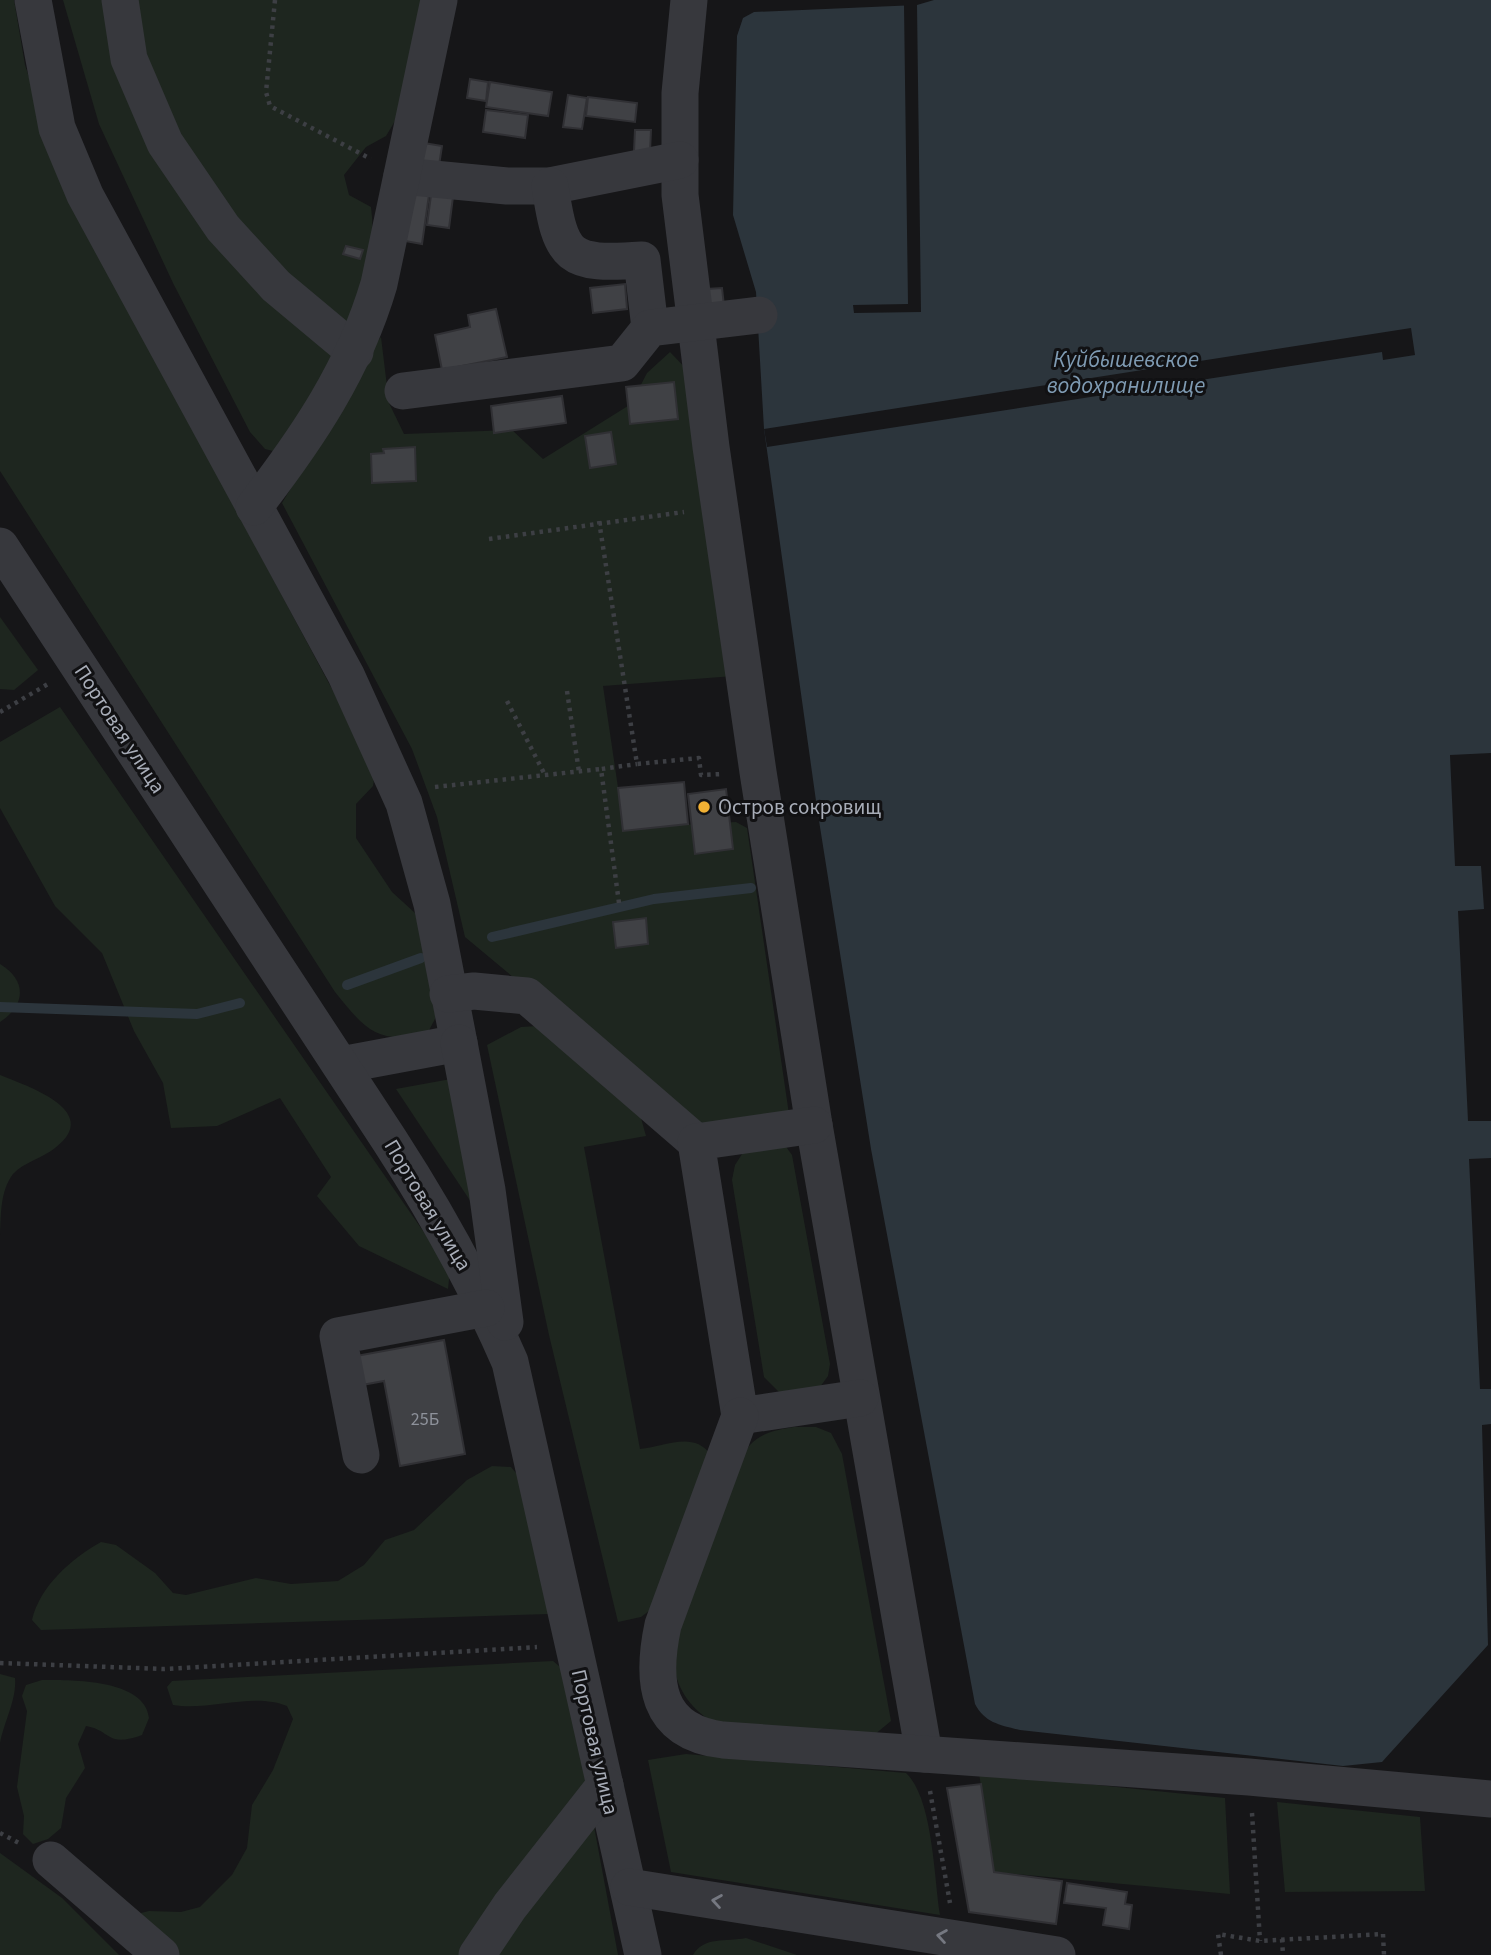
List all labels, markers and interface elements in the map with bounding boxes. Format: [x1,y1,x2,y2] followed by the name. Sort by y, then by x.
[1047,343,1205,402] water label: Куйбышевское водохранилище
[67,659,173,799] street label: Портовая улица
[718,792,881,822] place label: Остров сокровищ
[696,799,712,815] marker: Остров сокровищ
[377,1134,479,1276] street label: Портовая улица
[411,1407,439,1432] house number: 25Б
[564,1666,626,1818] street label: Портовая улица
[711,1894,723,1909] one-way arrow
[936,1929,948,1944] one-way arrow

